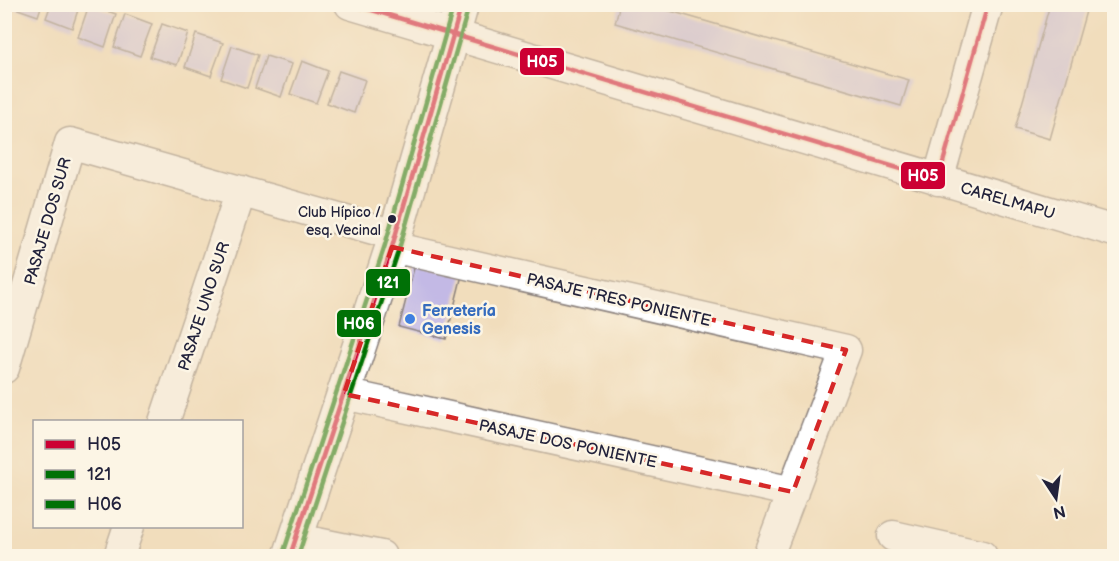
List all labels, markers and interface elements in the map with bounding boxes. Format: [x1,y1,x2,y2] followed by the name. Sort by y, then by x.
[519,47,565,76] line badge: H05
[526,53,558,72] text: H05
[21,155,76,287] street label: PASAJE DOS SUR
[900,161,946,190] line badge: H05
[907,167,939,186] text: H05
[958,179,1057,224] street label: CARELMAPU
[298,204,381,239] place label: Club Hípico / esq. Vecinal
[386,213,398,225] marker: Club Hípico / esq. Vecinal
[175,240,234,373] street label: PASAJE UNO SUR
[365,268,411,297] line badge: 121
[525,270,713,331] street label: PASAJE TRES PONIENTE
[377,274,399,293] text: 121
[422,302,496,339] place label: Ferretería Genesis
[336,309,382,338] line badge: H06
[403,312,417,326] marker: Ferretería Genesis
[343,315,375,334] text: H06
[477,416,658,473] street label: PASAJE DOS PONIENTE
[33,420,243,528] legend
[87,434,121,455] text: H05
[87,464,111,485] text: 121
[1026,468,1086,528] north arrow
[87,494,122,515] text: H06
[1051,501,1067,522] text: N

